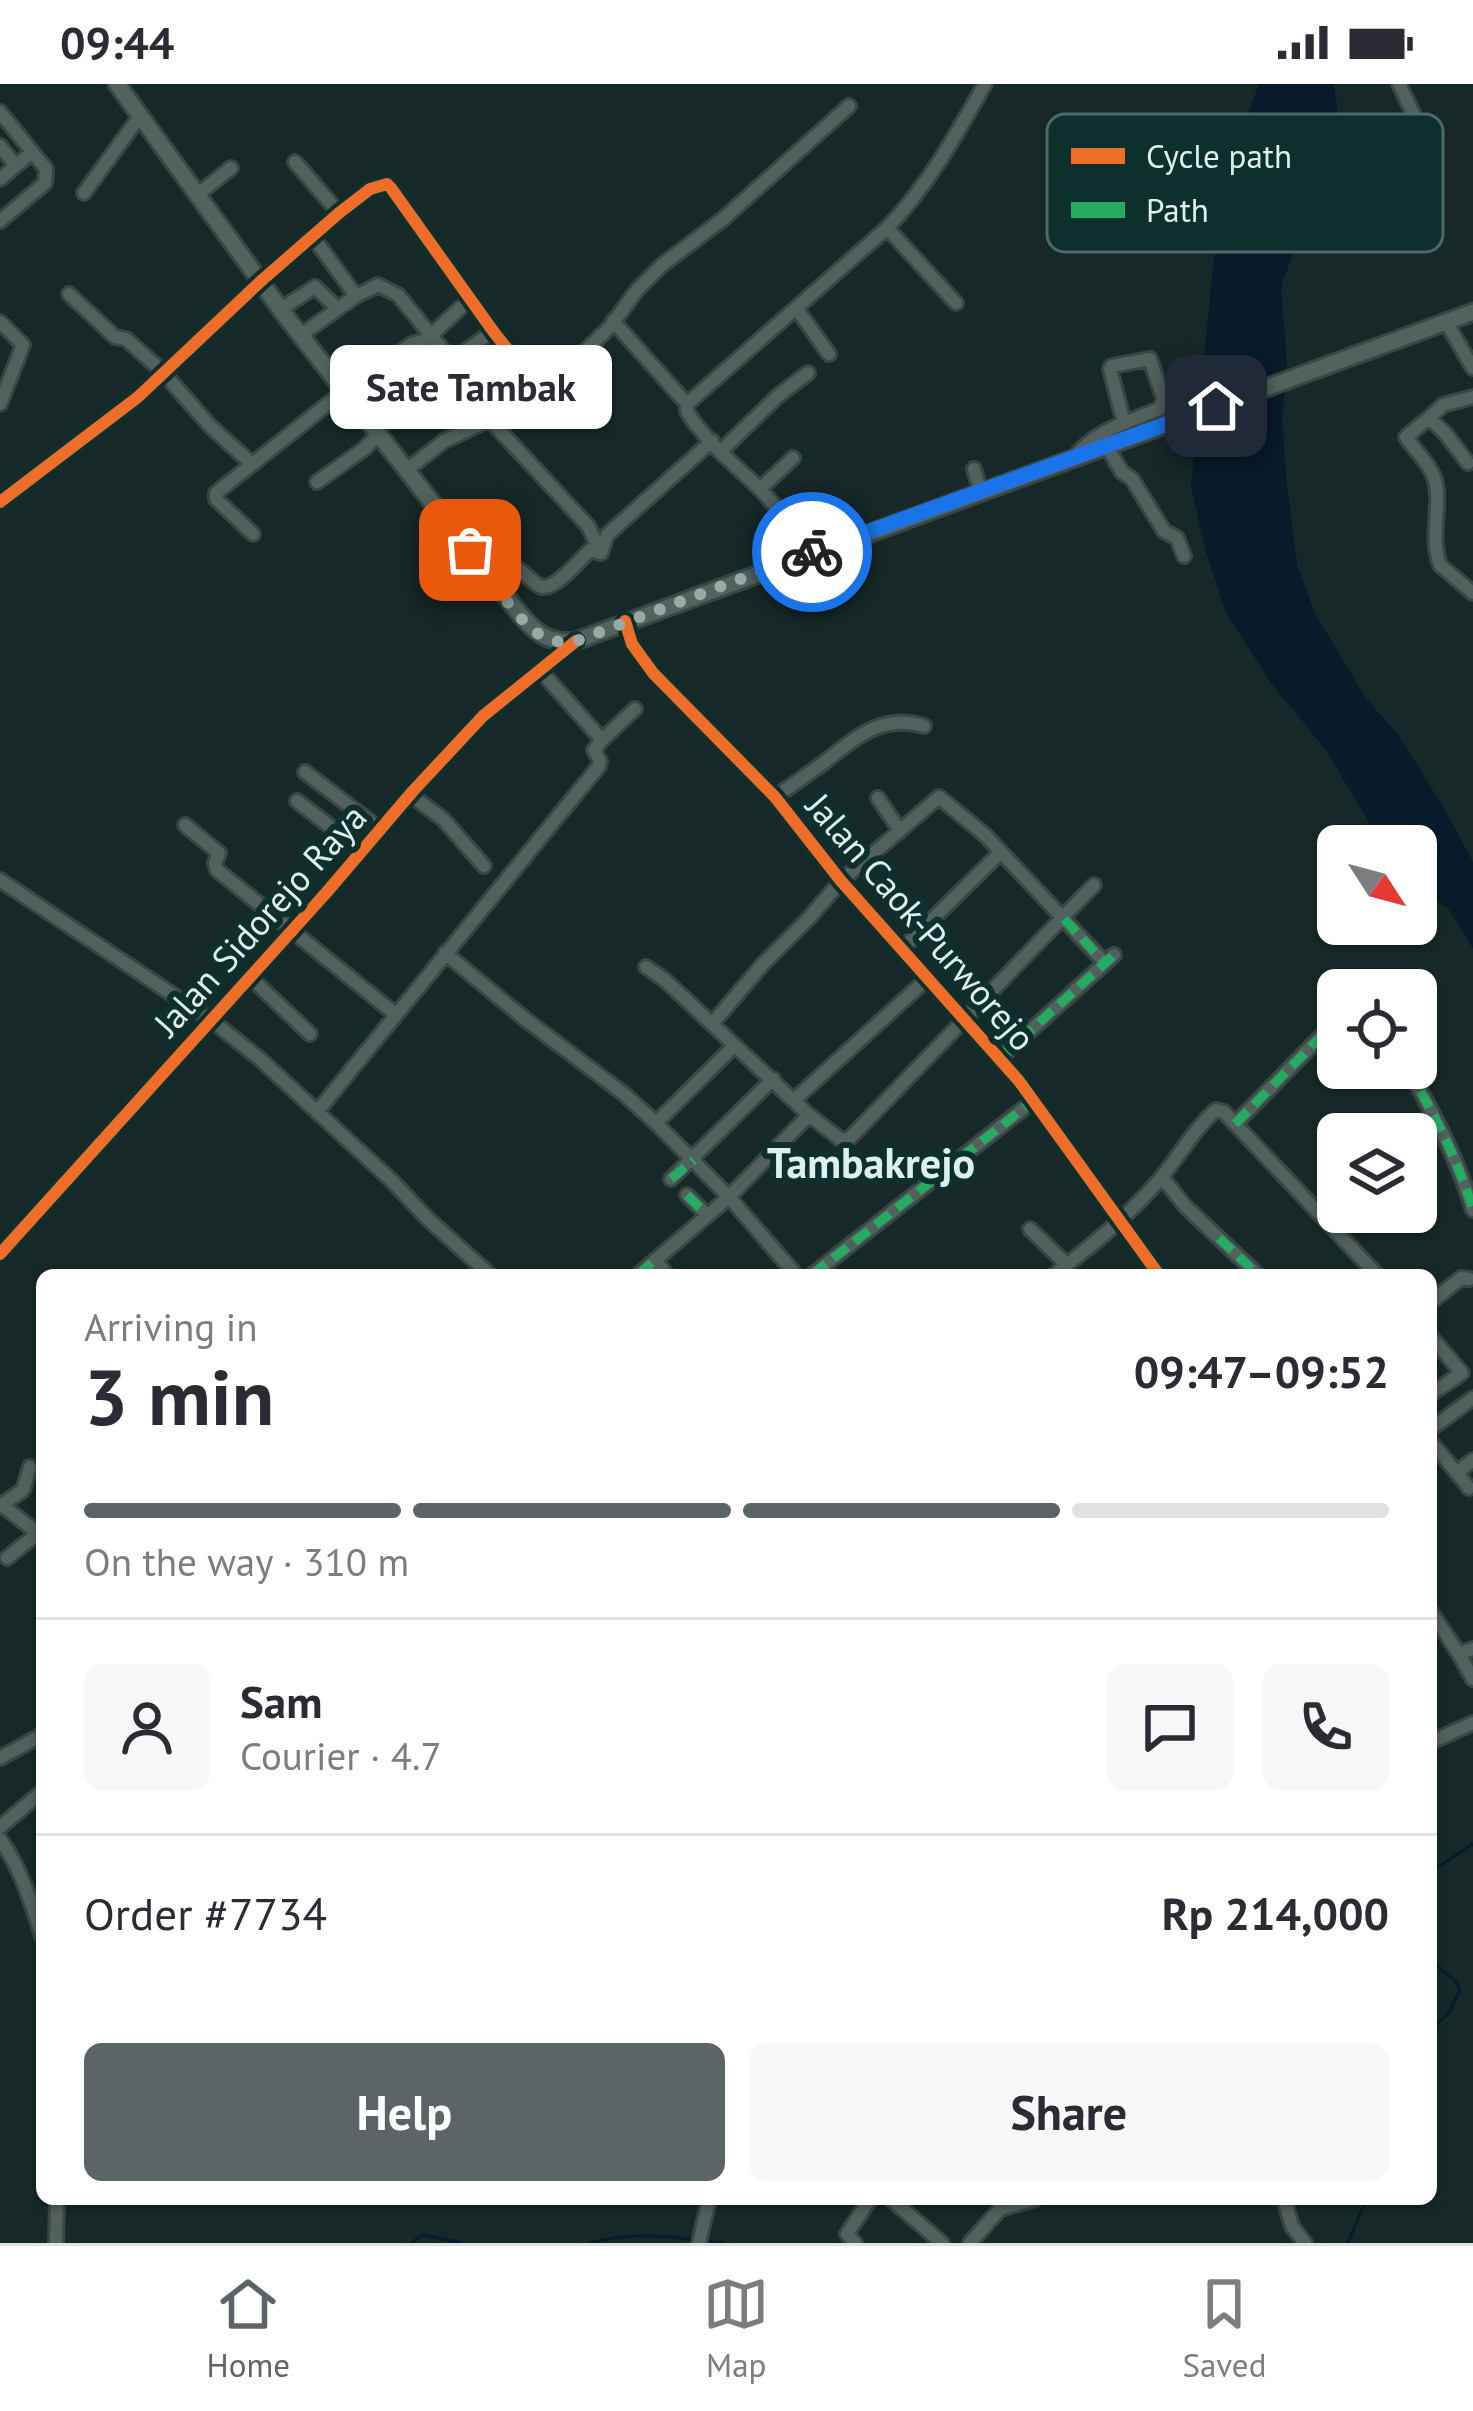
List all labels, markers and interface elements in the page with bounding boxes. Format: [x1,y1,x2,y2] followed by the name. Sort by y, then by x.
[60,13,174,71] text: 09:44
[1047,114,1443,252] legend
[1146,134,1292,177] text: Cycle path
[1146,188,1209,231] text: Path
[329,346,611,430] callout: Sate Tambak
[1165,355,1267,457] pin
[366,361,576,412] text: Sate Tambak
[1183,373,1249,439] icon: home
[752,492,872,612] courier
[419,499,521,601] pin
[437,517,503,583] icon: bag
[779,519,845,585] icon: bike
[795,781,1046,1060] street label: Jalan Caok-Purworejo
[142,794,376,1047] street label: Jalan Sidorejo Raya
[1317,825,1437,945] north arrow
[1317,825,1437,1233] map controls
[1317,969,1437,1089] button: locate
[1317,1113,1437,1233] button: layers
[767,1135,975,1190] district label: Tambakrejo
[84,1301,258,1352] text: Arriving in
[1134,1342,1389,1400] text: 09:47–09:52
[84,1346,274,1447] text: 3 min
[84,1536,409,1587] text: On the way · 310 m
[84,1664,210,1790] button: person
[1107,1664,1233,1790] button: chat
[1263,1664,1389,1790] button: phone
[240,1672,322,1730] text: Sam
[240,1730,442,1781] text: Courier · 4.7
[84,1884,327,1942] text: Order #7734
[1162,1884,1389,1942] text: Rp 214,000
[84,2043,725,2181] button: Help
[749,2043,1389,2181] button: Share
[207,2271,290,2386] tab: Home
[703,2271,769,2386] tab: Map
[1182,2271,1266,2386] tab: Saved

